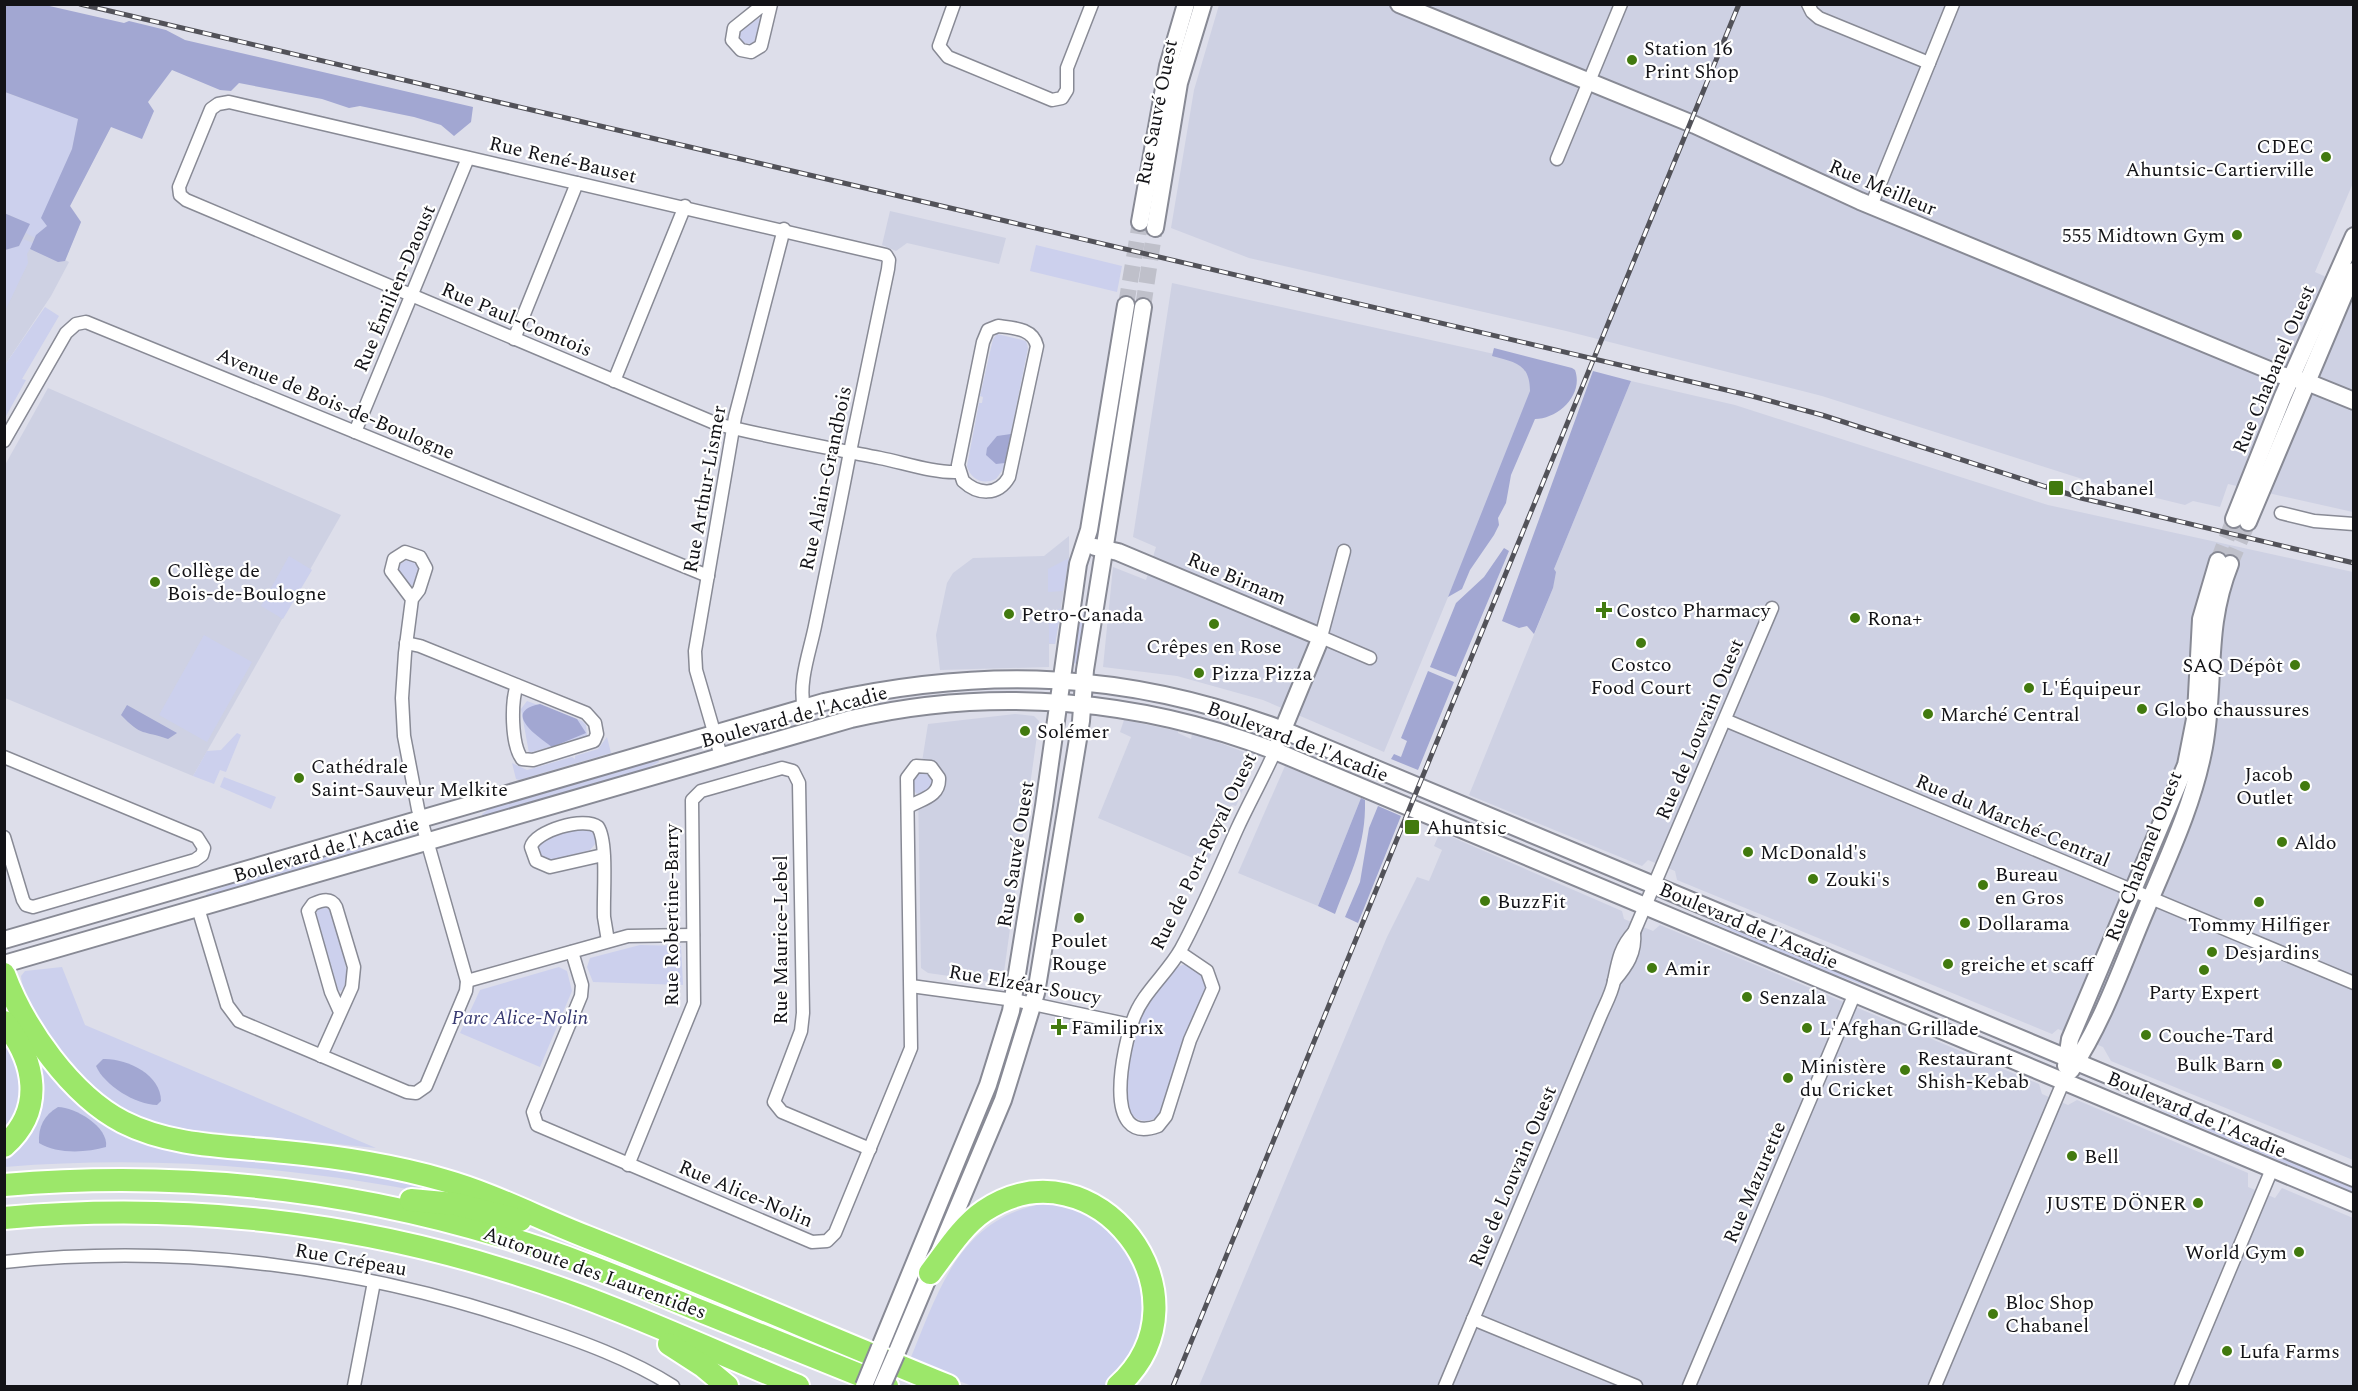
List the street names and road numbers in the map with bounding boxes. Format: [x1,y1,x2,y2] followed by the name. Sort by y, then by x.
[1128,37,1186,188] street label: Rue Sauvé Ouest
[486,128,640,192] street label: Rue René-Bauset
[1824,152,1941,224] street label: Rue Meilleur
[346,200,444,377] street label: Rue Émilien-Daoust
[437,275,597,365] street label: Rue Paul-Comtois
[2225,280,2323,458] street label: Rue Chabanel Ouest
[212,340,459,468] street label: Avenue de Bois-de-Boulogne
[792,383,860,573] street label: Rue Alain-Grandbois
[675,403,734,575] street label: Rue Arthur-Lismer
[1182,545,1291,613] street label: Rue Birnam
[1648,634,1752,825] street label: Rue de Louvain Ouest
[698,678,891,756] street label: Boulevard de l'Acadie
[1203,693,1393,790] street label: Boulevard de l'Acadie
[1143,747,1265,956] street label: Rue de Port-Royal Ouest
[1911,766,2115,876] street label: Rue du Marché-Central
[2098,767,2190,946] street label: Rue Chabanel Ouest
[990,779,1042,930] street label: Rue Sauvé Ouest
[230,809,423,891] street label: Boulevard de l'Acadie
[657,822,687,1006] street label: Rue Robertine-Barry
[766,855,796,1025] street label: Rue Maurice-Lebel
[1654,875,1843,977] street label: Boulevard de l'Acadie
[946,957,1105,1013] street label: Rue Elzéar-Soucy
[2102,1064,2291,1166] street label: Boulevard de l'Acadie
[1461,1081,1565,1272] street label: Rue de Louvain Ouest
[1716,1117,1794,1248] street label: Rue Mazurette
[674,1152,818,1236] street label: Rue Alice-Nolin
[479,1219,711,1327] street label: Autoroute des Laurentides
[292,1235,409,1285] street label: Rue Crépeau

